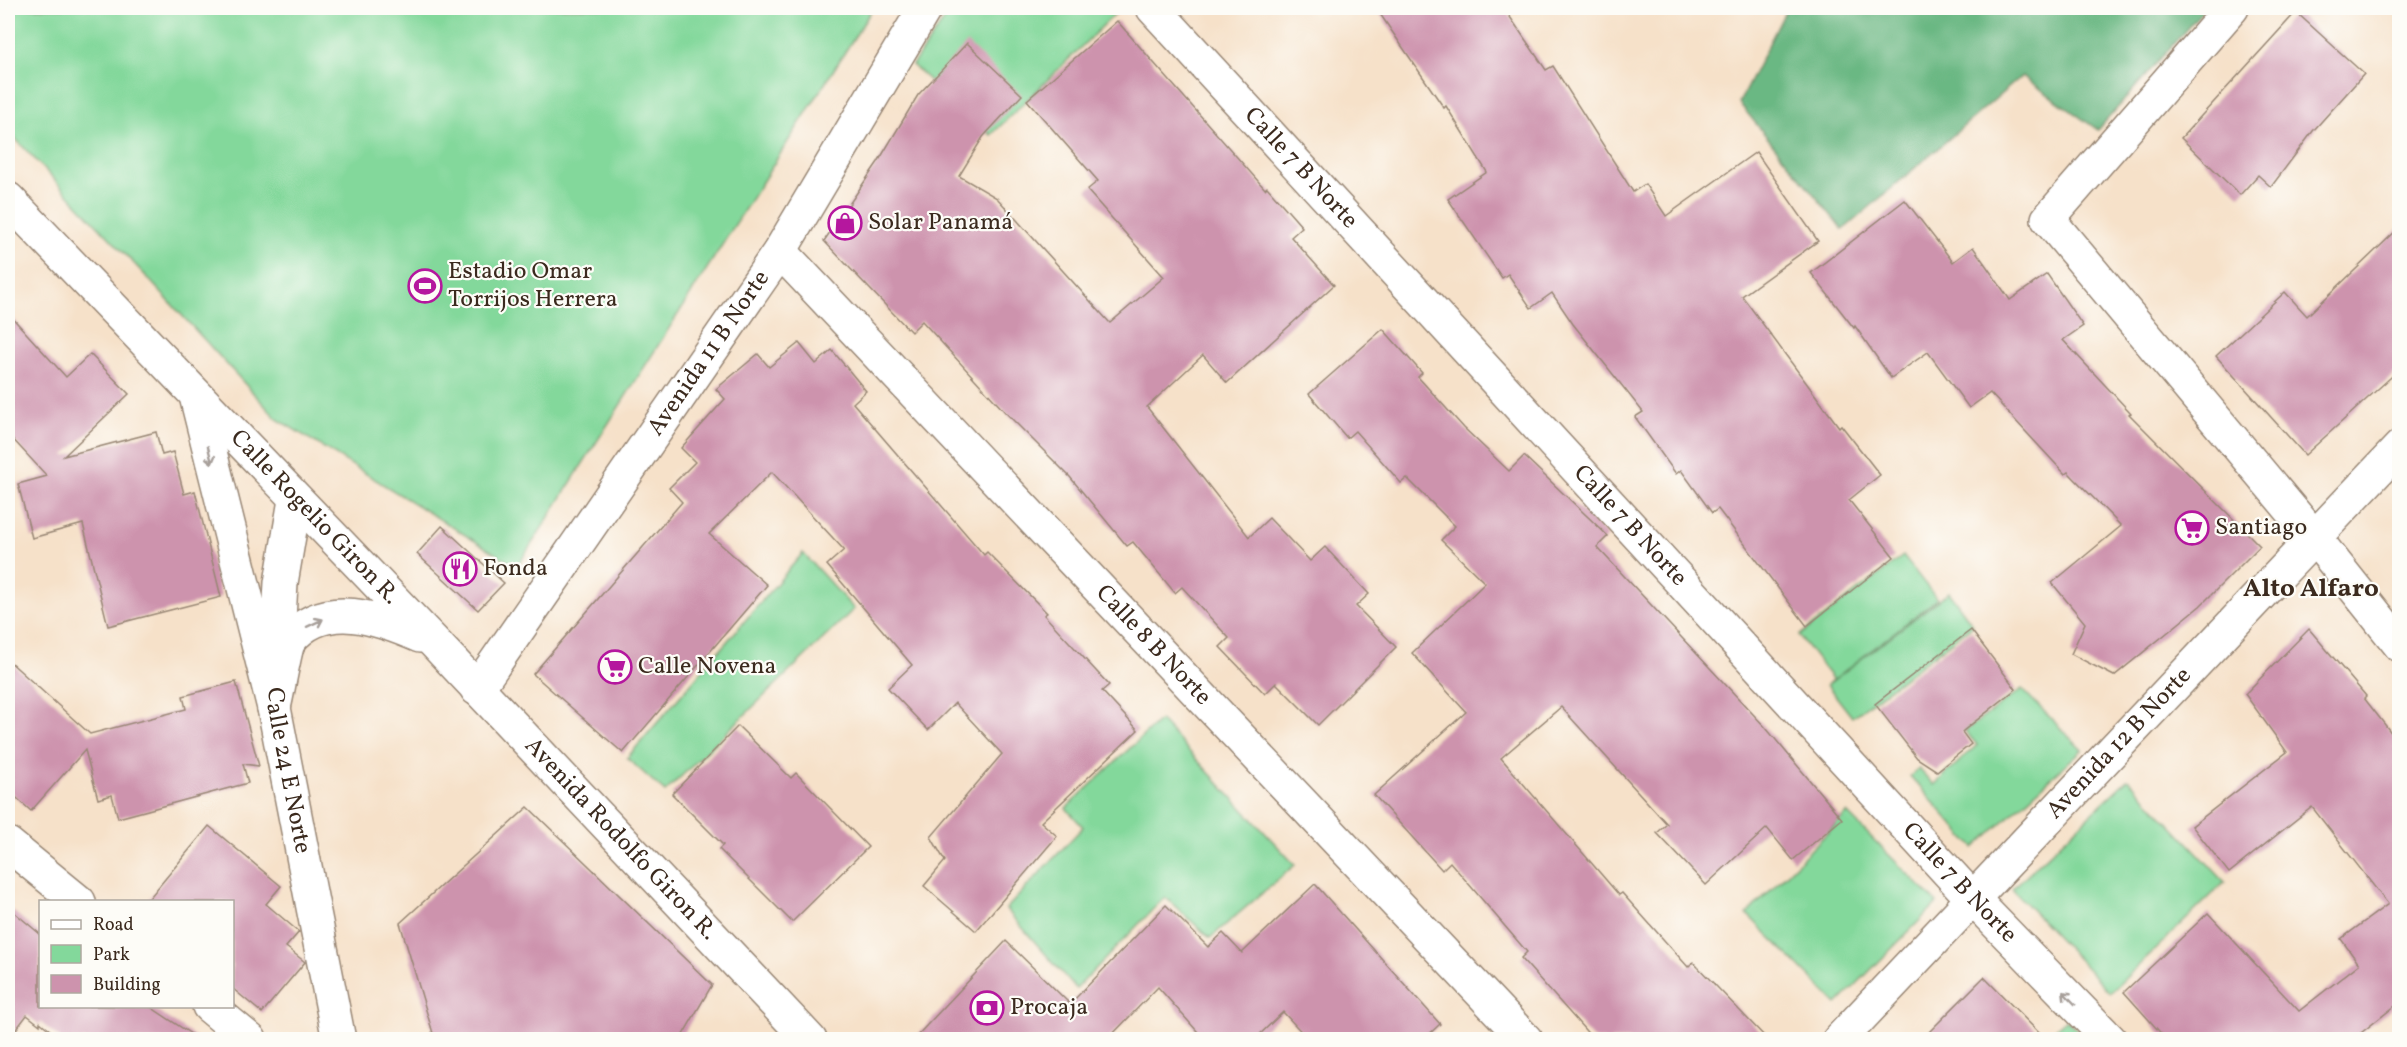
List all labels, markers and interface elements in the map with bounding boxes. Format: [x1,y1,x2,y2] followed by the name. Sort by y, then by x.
[1236,100,1366,237] street label: Calle 7 B Norte
[827,205,863,241] shop icon: Solar Panamá
[868,206,1013,240] place label: Solar Panamá
[448,255,618,317] place label: Estadio Omar Torrijos Herrera
[640,264,778,443] street label: Avenida 11 B Norte
[407,268,443,304] sports icon: Estadio Omar Torrijos Herrera
[222,422,407,613] street label: Calle Rogelio Giron R.
[205,445,217,464] one-way arrow
[1565,458,1695,594] street label: Calle 7 B Norte
[2174,510,2210,546] supermarket icon: Santiago
[2215,511,2307,545] place label: Santiago
[442,551,478,587] restaurant icon: Fonda
[483,552,548,586] place label: Fonda
[2243,571,2379,607] district label: Alto Alfaro
[1087,577,1219,714] street label: Calle 8 B Norte
[306,617,324,629] one-way arrow
[597,649,633,685] supermarket icon: Calle Novena
[638,650,777,684] place label: Calle Novena
[2039,660,2200,827] street label: Avenida 12 B Norte
[256,686,319,857] street label: Calle 24 E Norte
[516,730,725,948] street label: Avenida Rodolfo Giron R.
[1894,815,2025,951] street label: Calle 7 B Norte
[39,900,234,1008] legend
[93,913,134,938] text: Road
[93,943,130,968] text: Park
[93,973,161,998] text: Building
[969,990,1005,1026] bank icon: Procaja
[2062,990,2076,1005] one-way arrow
[1010,991,1088,1025] place label: Procaja

